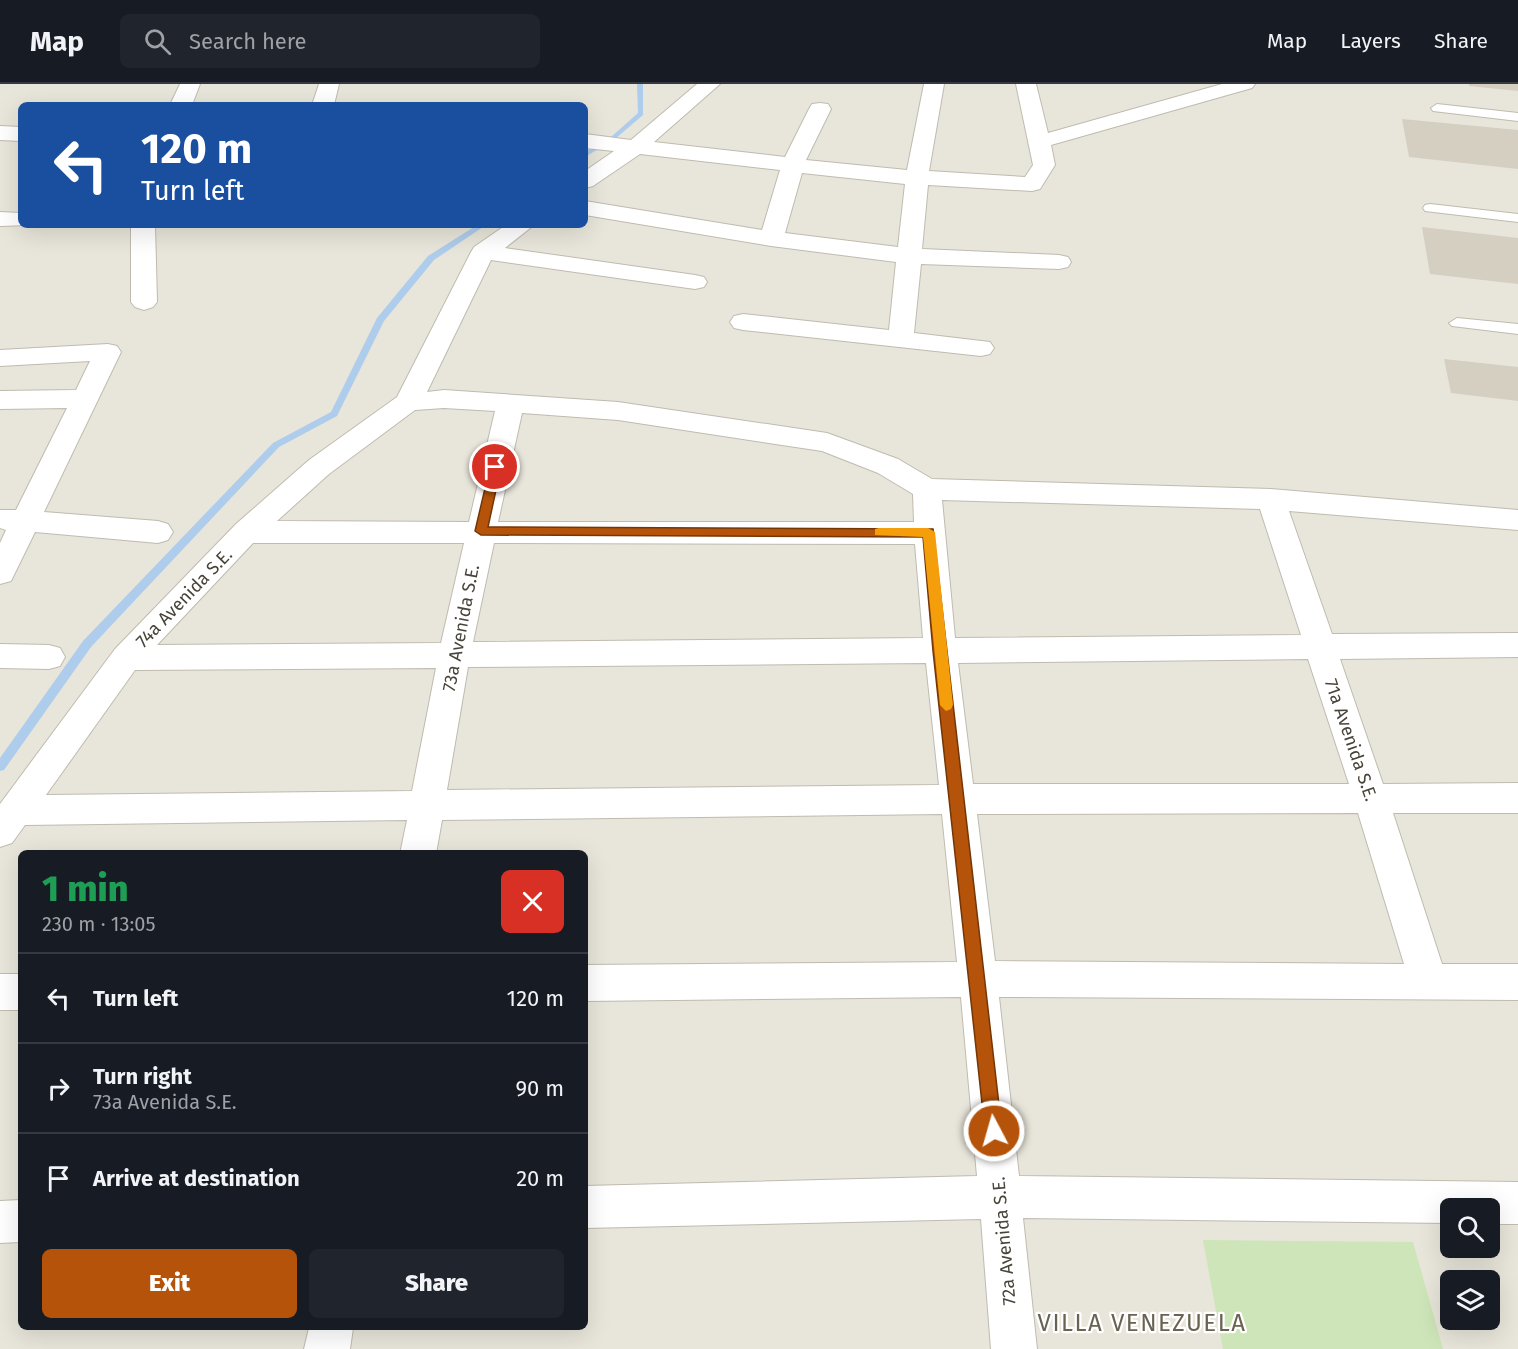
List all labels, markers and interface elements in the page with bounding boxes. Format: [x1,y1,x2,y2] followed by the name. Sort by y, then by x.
[120,14,540,68] search box
[30,25,84,58] text: Map
[141,25,174,58] icon: search
[189,28,307,55] text: Search here
[1267,28,1307,54] text: Map
[1340,28,1401,54] text: Layers
[1434,28,1488,54] text: Share
[141,124,252,174] text: 120 m
[42,126,120,204] icon: left
[141,175,244,207] text: Turn left
[469,441,520,492] pin
[478,450,511,483] icon: arrive
[131,544,237,652] street label: 74a Avenida S.E.
[438,562,484,694] street label: 73a Avenida S.E.
[1320,676,1382,804] street label: 71a Avenida S.E.
[42,867,128,911] text: 1 min
[501,870,564,933] button: close
[42,912,155,936] text: 230 m · 13:05
[42,982,75,1015] icon: left
[93,985,178,1012] text: Turn left
[507,985,564,1012] text: 120 m
[93,1063,192,1090] text: Turn right
[42,1072,75,1105] icon: right
[515,1075,564,1102] text: 90 m
[93,1090,237,1114] text: 73a Avenida S.E.
[962,1099,1026,1163] position arrow
[42,1162,75,1195] icon: arrive
[93,1165,300,1192] text: Arrive at destination
[516,1165,564,1192] text: 20 m
[987,1176,1021,1306] street label: 72a Avenida S.E.
[1440,1198,1500,1330] map controls
[1440,1198,1500,1258] button: search
[42,1249,297,1318] button: Exit
[309,1249,564,1318] button: Share
[1440,1270,1500,1330] button: layers
[1038,1309,1246,1337] district label: VILLA VENEZUELA

